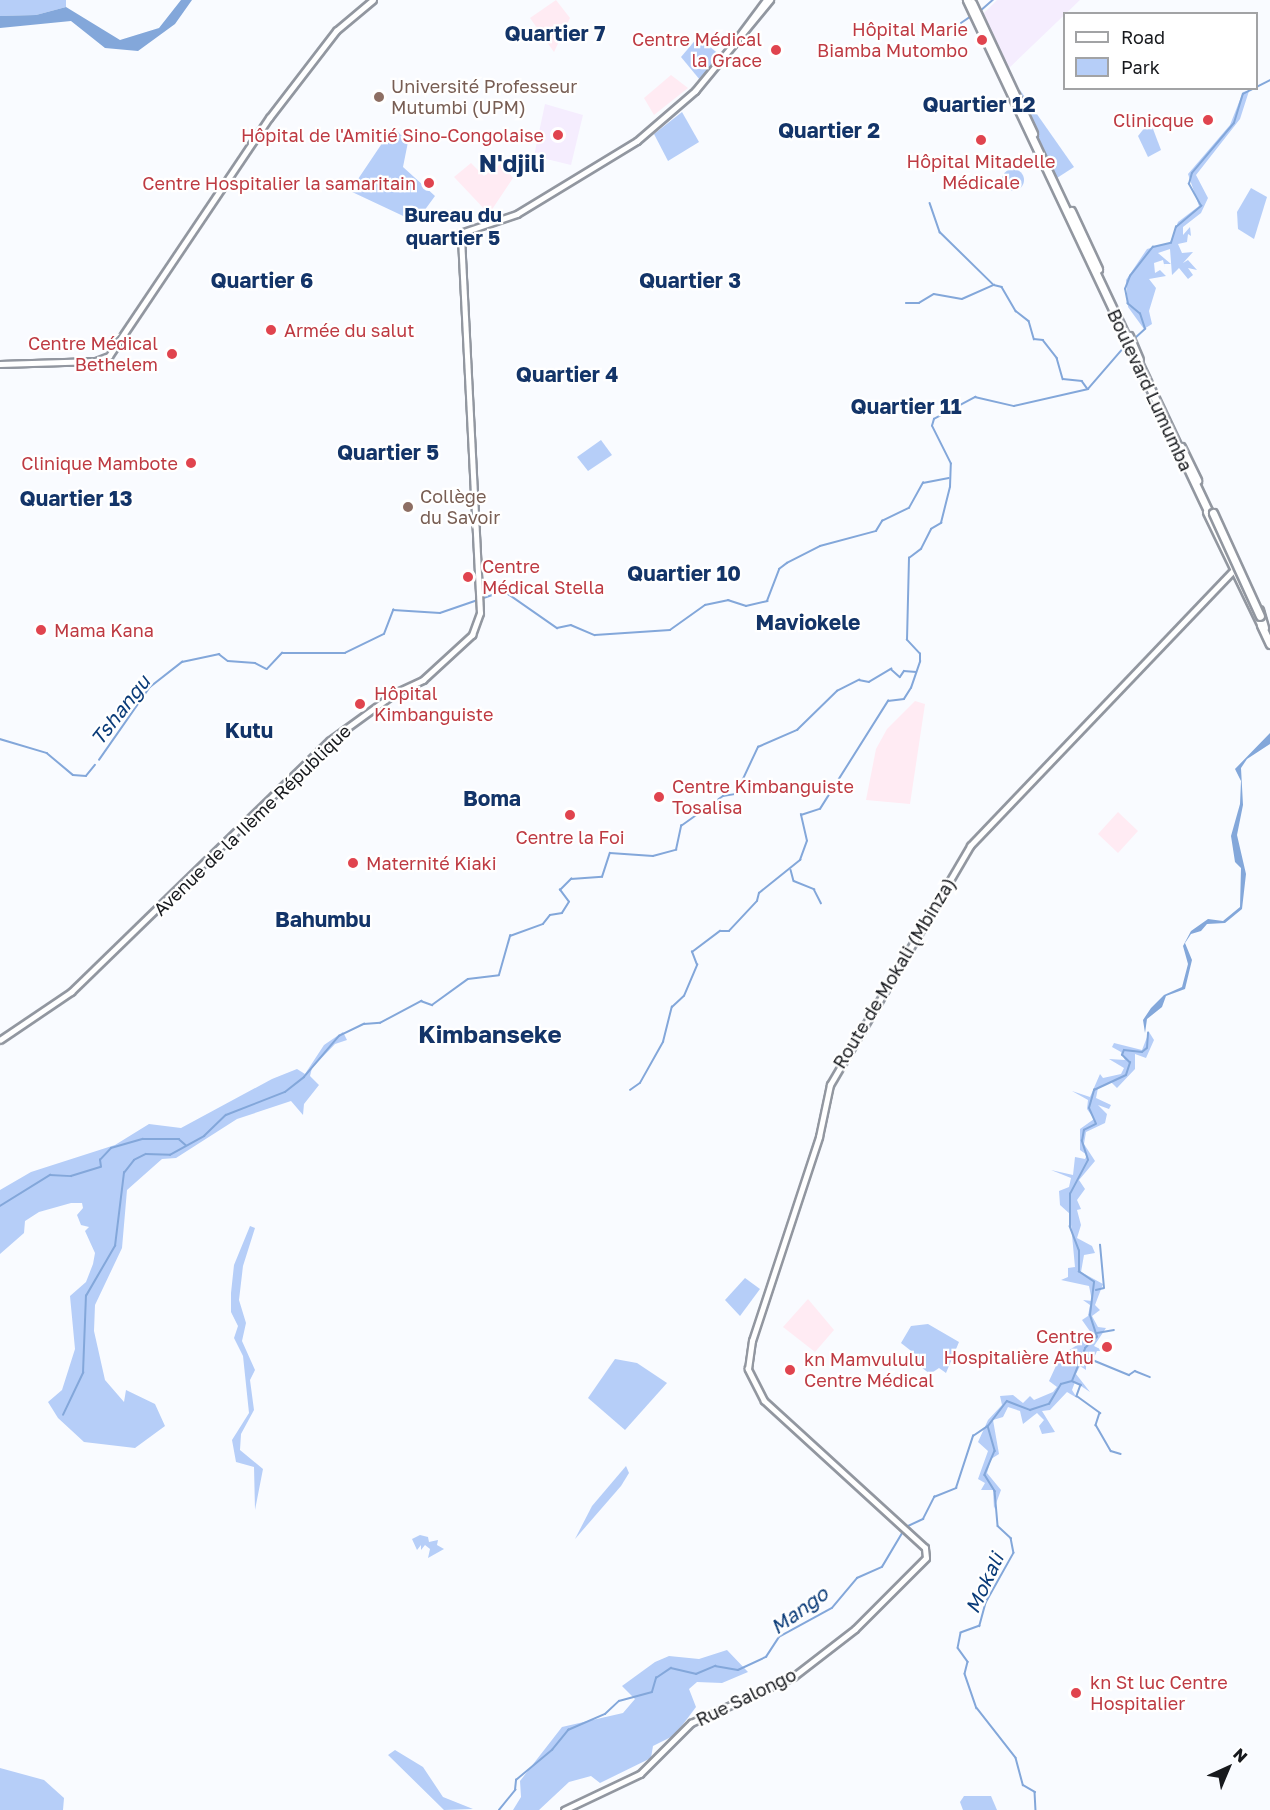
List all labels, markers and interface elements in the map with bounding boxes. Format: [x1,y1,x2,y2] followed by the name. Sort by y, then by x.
[1063,12,1258,90] legend
[817,19,968,62] place label: Hôpital Marie Biamba Mutombo
[505,20,605,46] district label: Quartier 7
[1121,26,1165,48] text: Road
[632,29,762,72] place label: Centre Médical la Grace
[973,31,991,49] marker: Hôpital Marie Biamba Mutombo
[767,41,785,59] marker: Centre Médical la Grace
[1121,56,1160,78] text: Park
[391,76,577,118] place label: Université Professeur Mutumbi (UPM)
[372,90,386,104] marker: Université Professeur Mutumbi (UPM)
[922,91,1036,117] district label: Quartier 12
[1113,109,1194,131] place label: Clinicque
[1199,111,1217,129] marker: Clinicque
[778,117,880,143] district label: Quartier 2
[241,124,544,146] place label: Hôpital de l'Amitié Sino-Congolaise
[549,126,567,144] marker: Hôpital de l'Amitié Sino-Congolaise
[972,131,990,149] marker: Hôpital Mitadelle Médicale
[479,149,545,177] district label: N'djili
[907,151,1055,194] place label: Hôpital Mitadelle Médicale
[142,172,416,194] place label: Centre Hospitalier la samaritain
[420,174,438,192] marker: Centre Hospitalier la samaritain
[404,202,502,249] district label: Bureau du quartier 5
[211,267,313,293] district label: Quartier 6
[639,267,741,293] district label: Quartier 3
[1103,306,1197,474] street label: Boulevard Lumumba
[284,319,414,341] place label: Armée du salut
[262,321,280,339] marker: Armée du salut
[28,333,158,376] place label: Centre Médical Bethelem
[163,345,181,363] marker: Centre Médical Bethelem
[516,361,618,387] district label: Quartier 4
[850,393,962,419] district label: Quartier 11
[337,439,439,465] district label: Quartier 5
[21,452,178,474] place label: Clinique Mambote
[182,454,200,472] marker: Clinique Mambote
[19,485,133,511] district label: Quartier 13
[420,486,500,528] place label: Collège du Savoir
[401,500,415,514] marker: Collège du Savoir
[482,556,605,598] place label: Centre Médical Stella
[627,560,741,586] district label: Quartier 10
[459,568,477,586] marker: Centre Médical Stella
[756,609,860,635] district label: Maviokele
[54,619,154,641] place label: Mama Kana
[32,621,50,639] marker: Mama Kana
[85,670,155,750] water label: Tshangu
[374,683,493,726] place label: Hôpital Kimbanguiste
[351,695,369,713] marker: Hôpital Kimbanguiste
[225,717,273,743] district label: Kutu
[149,720,355,920] street label: Avenue de la IIème République
[672,776,854,818] place label: Centre Kimbanguiste Tosalisa
[463,785,521,811] district label: Boma
[650,788,668,806] marker: Centre Kimbanguiste Tosalisa
[561,806,579,824] marker: Centre la Foi
[515,826,625,848] place label: Centre la Foi
[366,852,497,874] place label: Maternité Kiaki
[344,854,362,872] marker: Maternité Kiaki
[828,874,960,1072] street label: Route de Mokali (Mbinza)
[275,906,371,932] district label: Bahumbu
[418,1020,562,1048] district label: Kimbanseke
[943,1326,1094,1368] place label: Centre Hospitalière Athu
[1098,1338,1116,1356] marker: Centre Hospitalière Athu
[804,1349,934,1392] place label: kn Mamvululu Centre Médical
[781,1361,799,1379] marker: kn Mamvululu Centre Médical
[960,1549,1008,1617] water label: Mokali
[766,1581,832,1639] water label: Mango
[692,1663,800,1731] street label: Rue Salongo
[1090,1672,1228,1714] place label: kn St luc Centre Hospitalier
[1067,1684,1085,1702] marker: kn St luc Centre Hospitalier
[1198,1738,1258,1798] north arrow
[1229,1744,1252,1766] text: N

